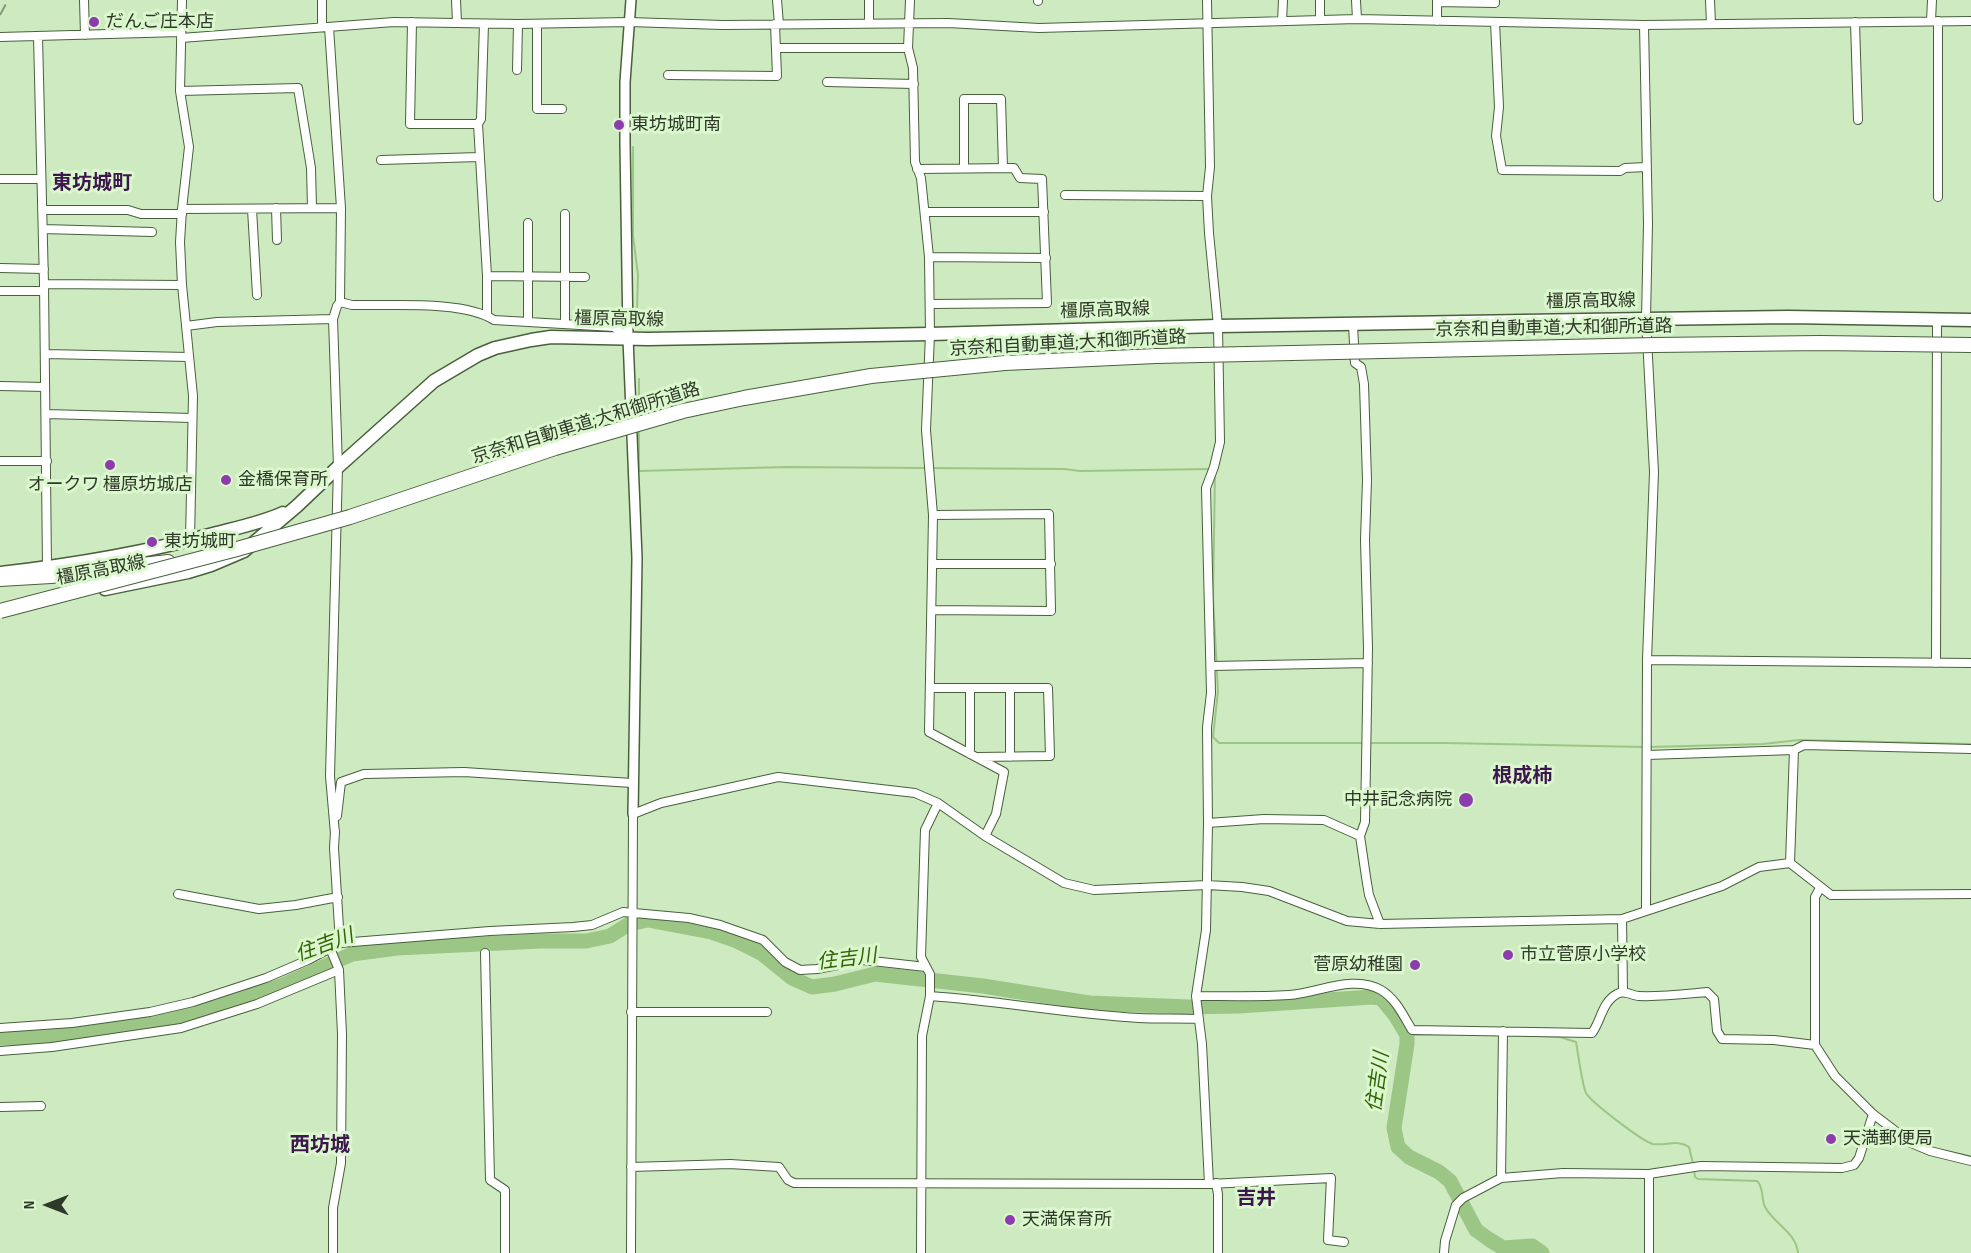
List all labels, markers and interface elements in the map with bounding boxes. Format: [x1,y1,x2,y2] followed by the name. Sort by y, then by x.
[106,11,214,33] place label: だんご庄本店
[87,15,101,29] marker: だんご庄本店
[631,114,721,136] place label: 東坊城町南
[612,118,626,132] marker: 東坊城町南
[52,172,132,196] district label: 東坊城町
[1546,290,1636,314] street label: 橿原高取線
[1060,299,1150,323] street label: 橿原高取線
[574,308,664,332] street label: 橿原高取線
[1435,316,1673,342] street label: 京奈和自動車道;大和御所道路
[949,327,1187,361] street label: 京奈和自動車道;大和御所道路
[469,379,703,469] street label: 京奈和自動車道;大和御所道路
[103,458,117,472] marker: オークワ 橿原坊城店
[238,469,328,491] place label: 金橋保育所
[219,473,233,487] marker: 金橋保育所
[28,474,192,496] place label: オークワ 橿原坊城店
[164,531,236,553] place label: 東坊城町
[145,535,159,549] marker: 東坊城町
[55,552,147,590] street label: 橿原高取線
[1492,765,1552,789] district label: 根成柿
[1344,789,1452,811] place label: 中井記念病院
[1457,791,1475,809] marker: 中井記念病院
[293,924,357,968] water label: 住吉川
[816,944,878,976] water label: 住吉川
[1520,944,1646,966] place label: 市立菅原小学校
[1501,948,1515,962] marker: 市立菅原小学校
[1313,954,1403,976] place label: 菅原幼稚園
[1408,958,1422,972] marker: 菅原幼稚園
[1363,1051,1395,1113] water label: 住吉川
[1843,1128,1933,1150] place label: 天満郵便局
[1824,1132,1838,1146] marker: 天満郵便局
[290,1134,350,1158] district label: 西坊城
[18,1175,78,1235] north arrow
[1236,1187,1276,1211] district label: 吉井
[20,1201,39,1209] text: N
[1022,1209,1112,1231] place label: 天満保育所
[1003,1213,1017,1227] marker: 天満保育所

